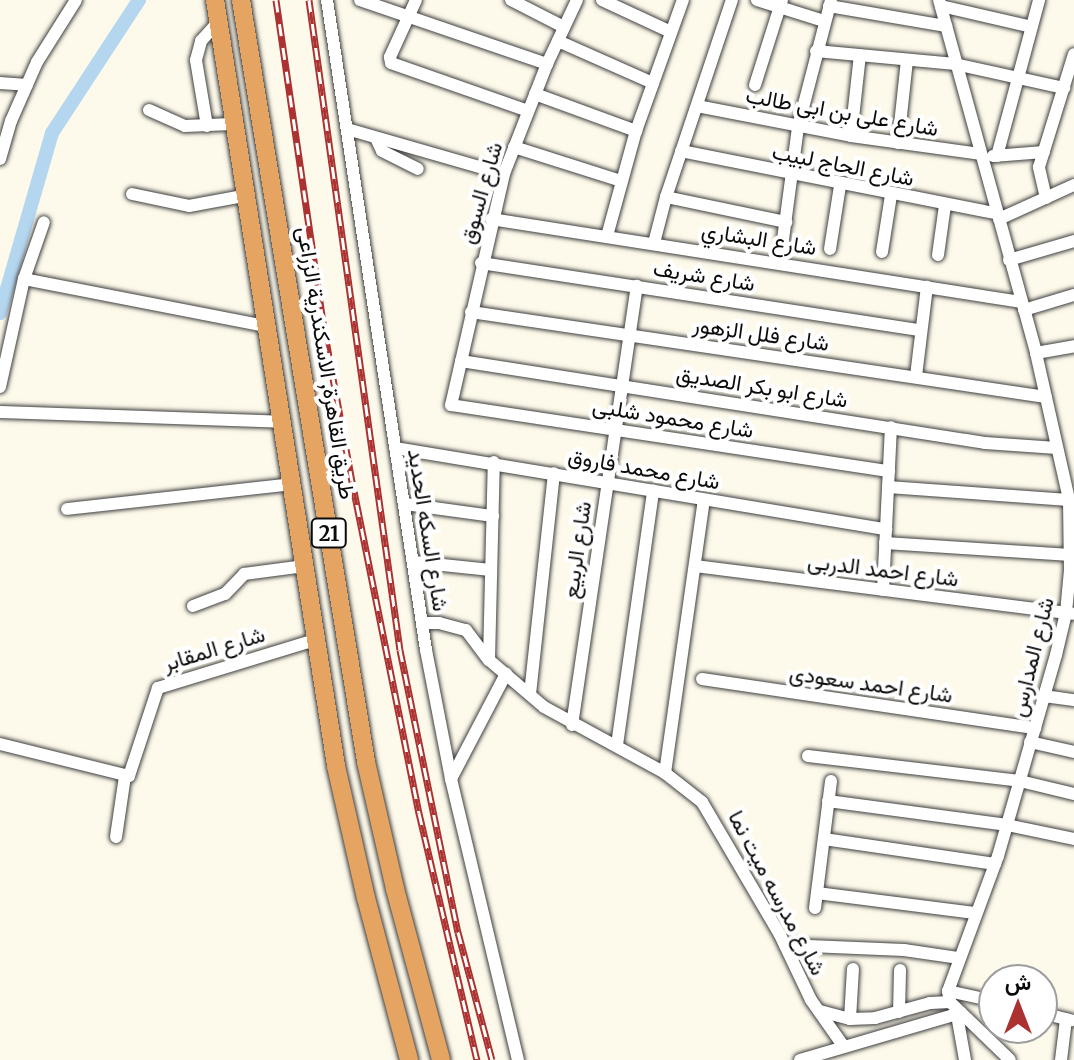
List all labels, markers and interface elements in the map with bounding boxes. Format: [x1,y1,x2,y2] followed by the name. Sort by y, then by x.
[744,82,940,142] street label: شارع على بن ابى طالب
[770,138,916,192] street label: شارع الحاج لبيب
[454,139,508,247] street label: شارع السوق
[700,217,818,261] street label: شارع البشاري
[291,225,361,501] street label: طريق القاهرة, الاسكندرية الزراعى
[651,255,757,297] street label: شارع شريف
[691,311,831,357] street label: شارع فلل الزهور
[674,360,850,414] street label: شارع ابو بكر الصديق
[591,392,755,444] street label: شارع محمود شلبى
[566,443,722,495] street label: شارع محمد فاروق
[402,447,454,613] street label: شارع السكه الحديد
[557,500,597,600] street label: شارع الربيع
[309,517,349,549] road number: 21
[806,548,960,592] street label: شارع احمد الدربى
[1004,595,1060,719] street label: شارع المدارس
[160,621,268,677] street label: شارع المقابر
[788,659,954,709] street label: شارع احمد سعودى
[722,806,832,980] street label: شارع مدرسه ميت نما
[978,964,1058,1044] north arrow
[1005,968,1031,996] text: ش

